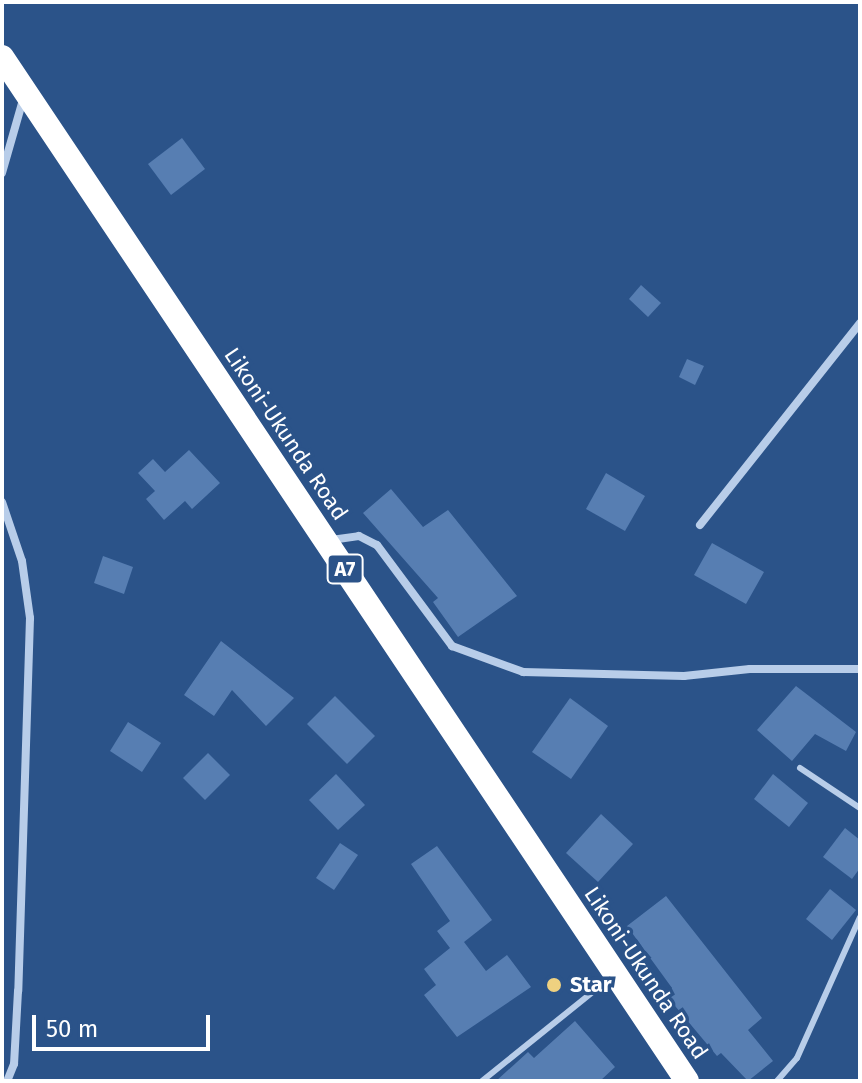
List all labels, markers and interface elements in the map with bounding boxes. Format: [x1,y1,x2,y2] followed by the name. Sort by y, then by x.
[219,343,353,525] street label: Likoni-Ukunda Road
[325,553,365,585] road number: A7
[579,882,713,1064] street label: Likoni-Ukunda Road
[570,972,612,998] place label: Star
[545,976,563,994] marker: Star
[36,999,214,1049] scale bar
[46,1015,98,1043] text: 50 m

